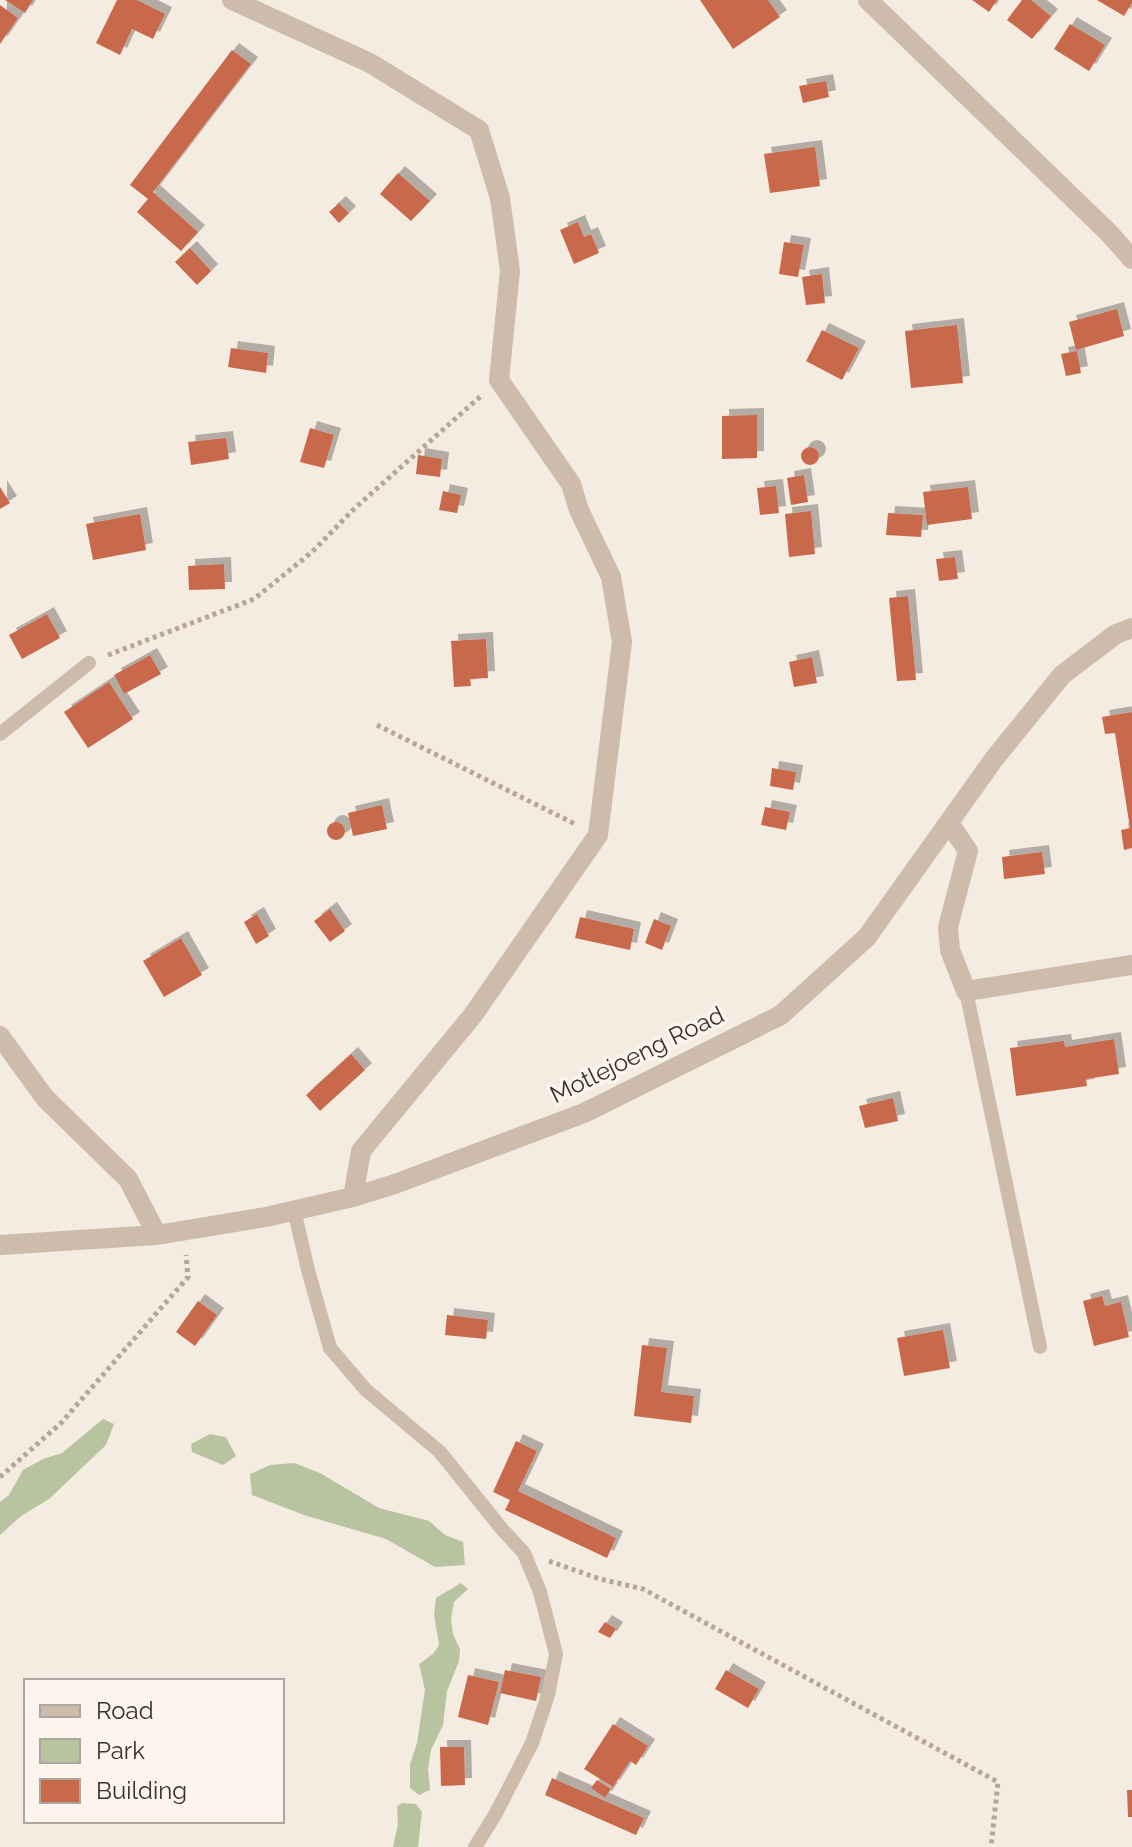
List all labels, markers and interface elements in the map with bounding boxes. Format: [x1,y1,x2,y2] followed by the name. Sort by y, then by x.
[545,1000,728,1109] street label: Motlejoeng Road
[24,1679,284,1823] legend
[96,1696,154,1725] text: Road
[96,1736,145,1765] text: Park
[96,1776,187,1805] text: Building

